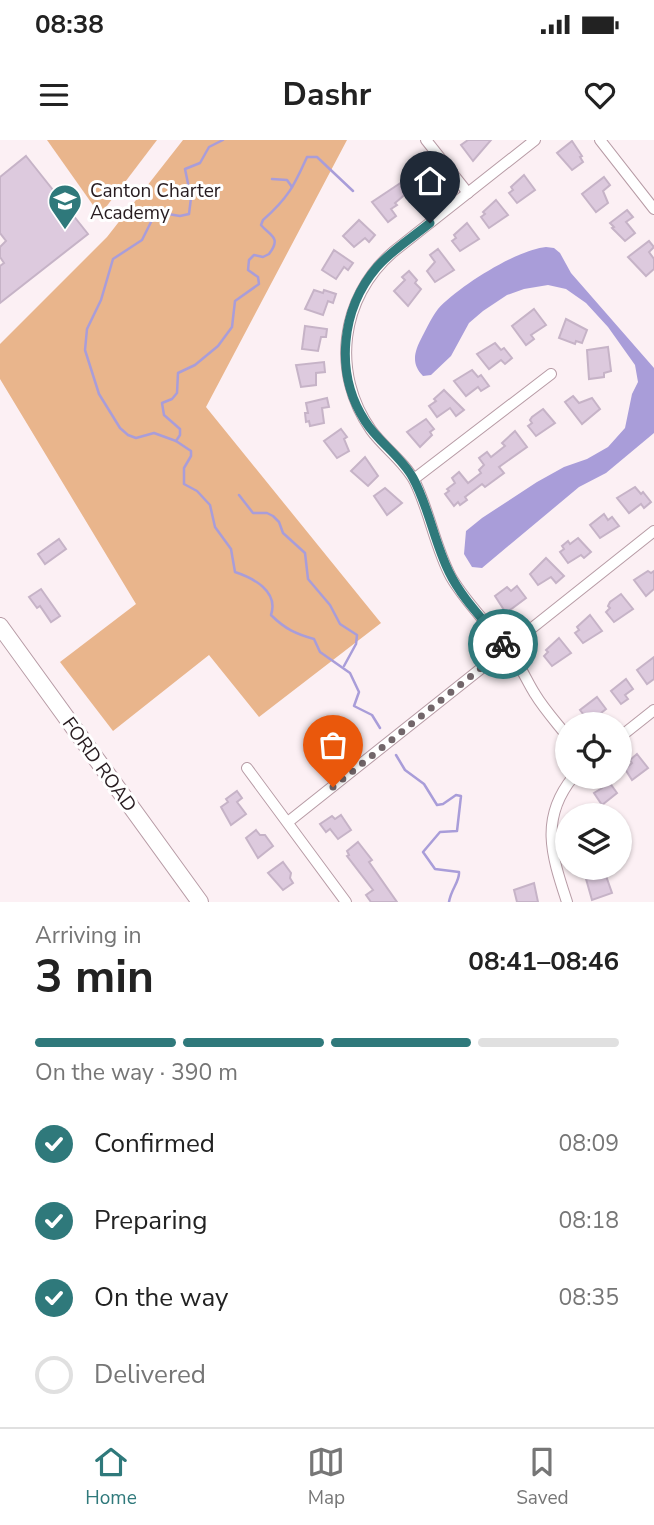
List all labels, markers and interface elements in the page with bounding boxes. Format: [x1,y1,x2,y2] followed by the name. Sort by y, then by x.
[35,7,104,42] text: 08:38
[283,73,371,116] text: Dashr
[35,76,73,114] icon: menu
[581,76,619,114] icon: heart
[400,151,460,223] pin
[411,162,449,200] icon: home
[90,178,221,226] place label: Canton Charter Academy
[46,182,84,231] school or university icon: Canton Charter Academy
[468,609,538,679] courier
[484,625,522,663] icon: bike
[56,712,142,817] street label: FORD ROAD
[555,712,632,880] map controls
[555,712,632,789] button: locate
[303,715,363,787] pin
[314,726,352,764] icon: bag
[555,803,632,880] button: layers
[35,920,142,951] text: Arriving in
[468,944,619,979] text: 08:41–08:46
[35,945,154,1008] text: 3 min
[35,1057,238,1088] text: On the way · 390 m
[35,1125,73,1163] icon: check
[94,1126,215,1161] text: Confirmed
[559,1128,619,1159] text: 08:09
[35,1202,73,1240] icon: check
[94,1203,207,1238] text: Preparing
[559,1205,619,1236] text: 08:18
[35,1279,73,1317] icon: check
[94,1280,228,1315] text: On the way
[559,1282,619,1313] text: 08:35
[94,1357,206,1392] text: Delivered
[85,1443,137,1511] tab: Home
[307,1443,345,1511] tab: Map
[516,1443,569,1511] tab: Saved

